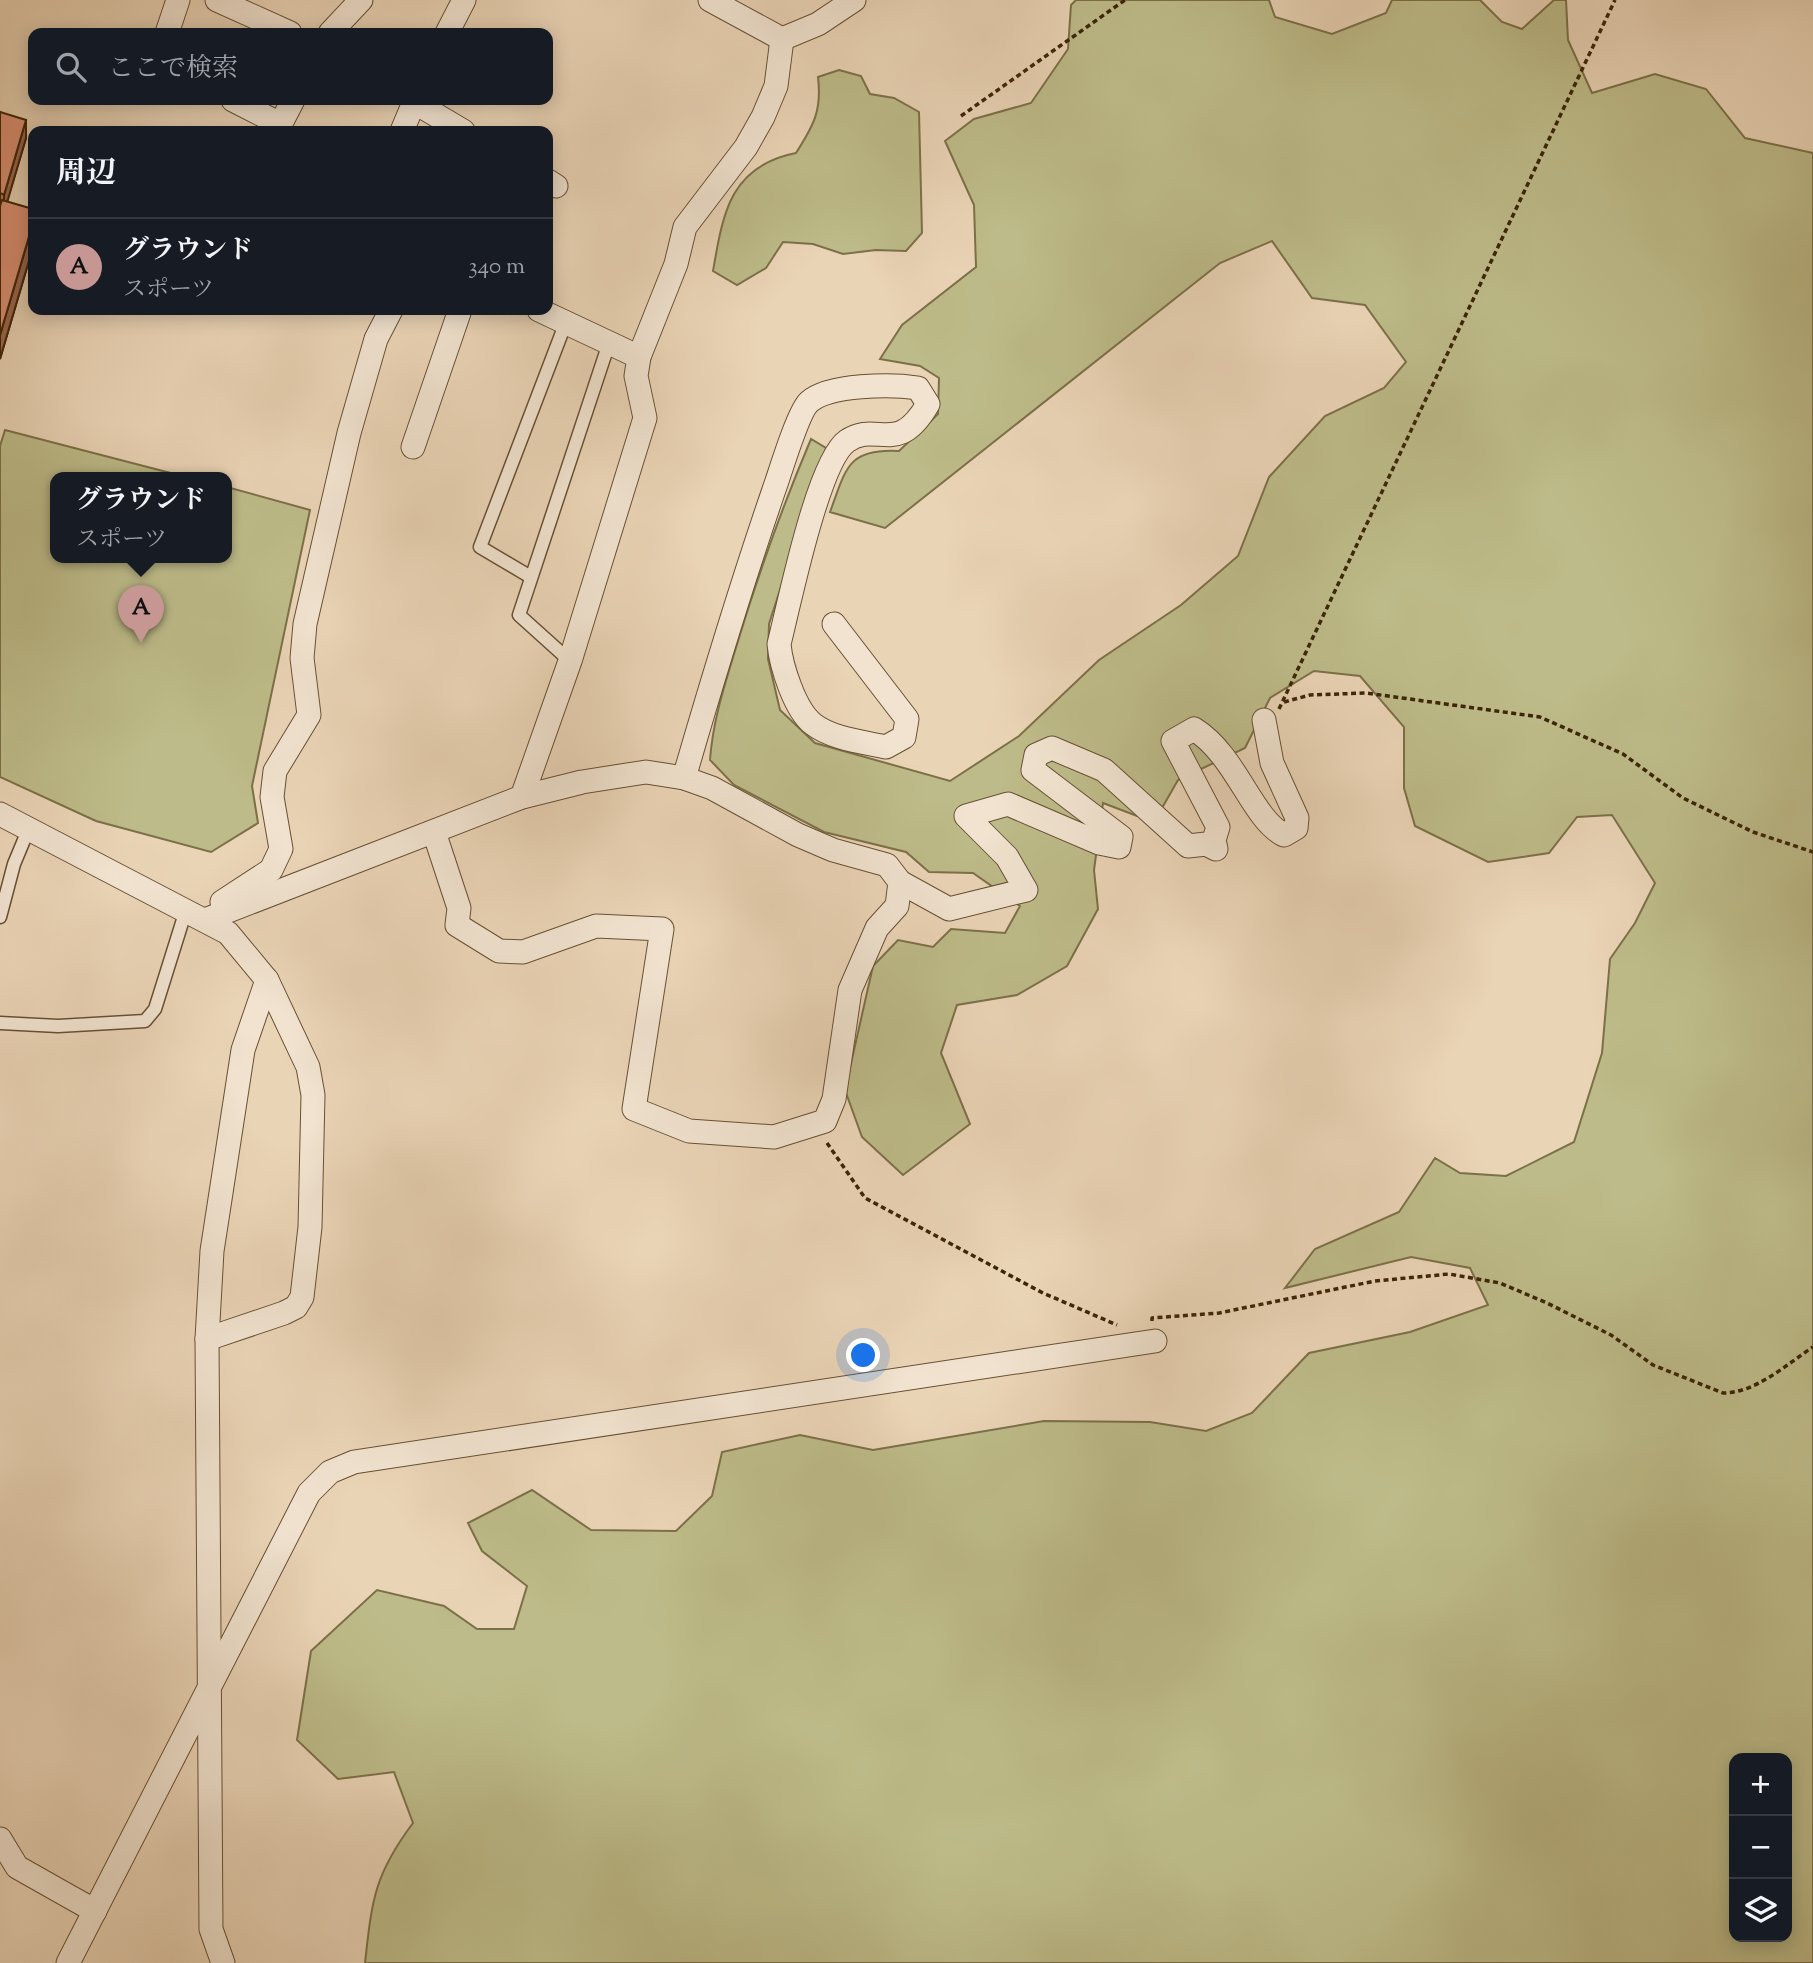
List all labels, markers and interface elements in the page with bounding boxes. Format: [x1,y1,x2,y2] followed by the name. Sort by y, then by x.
[28,28,553,105] search box
[52,48,90,86] icon: search
[108,51,238,88] text: ここで検索
[56,153,116,196] text: 周辺
[123,233,253,270] text: グラウンド
[70,251,88,284] text: A
[468,251,525,284] text: 340 m
[123,274,214,307] text: スポーツ
[50,472,232,563] popup
[76,483,206,520] text: グラウンド
[76,524,167,557] text: スポーツ
[118,585,164,643] pin: A
[846,1338,880,1372] your location
[1729,1753,1792,1942] map controls
[1729,1753,1792,1816] button: +
[1729,1816,1792,1879] button: −
[1729,1879,1792,1942] button: layers

